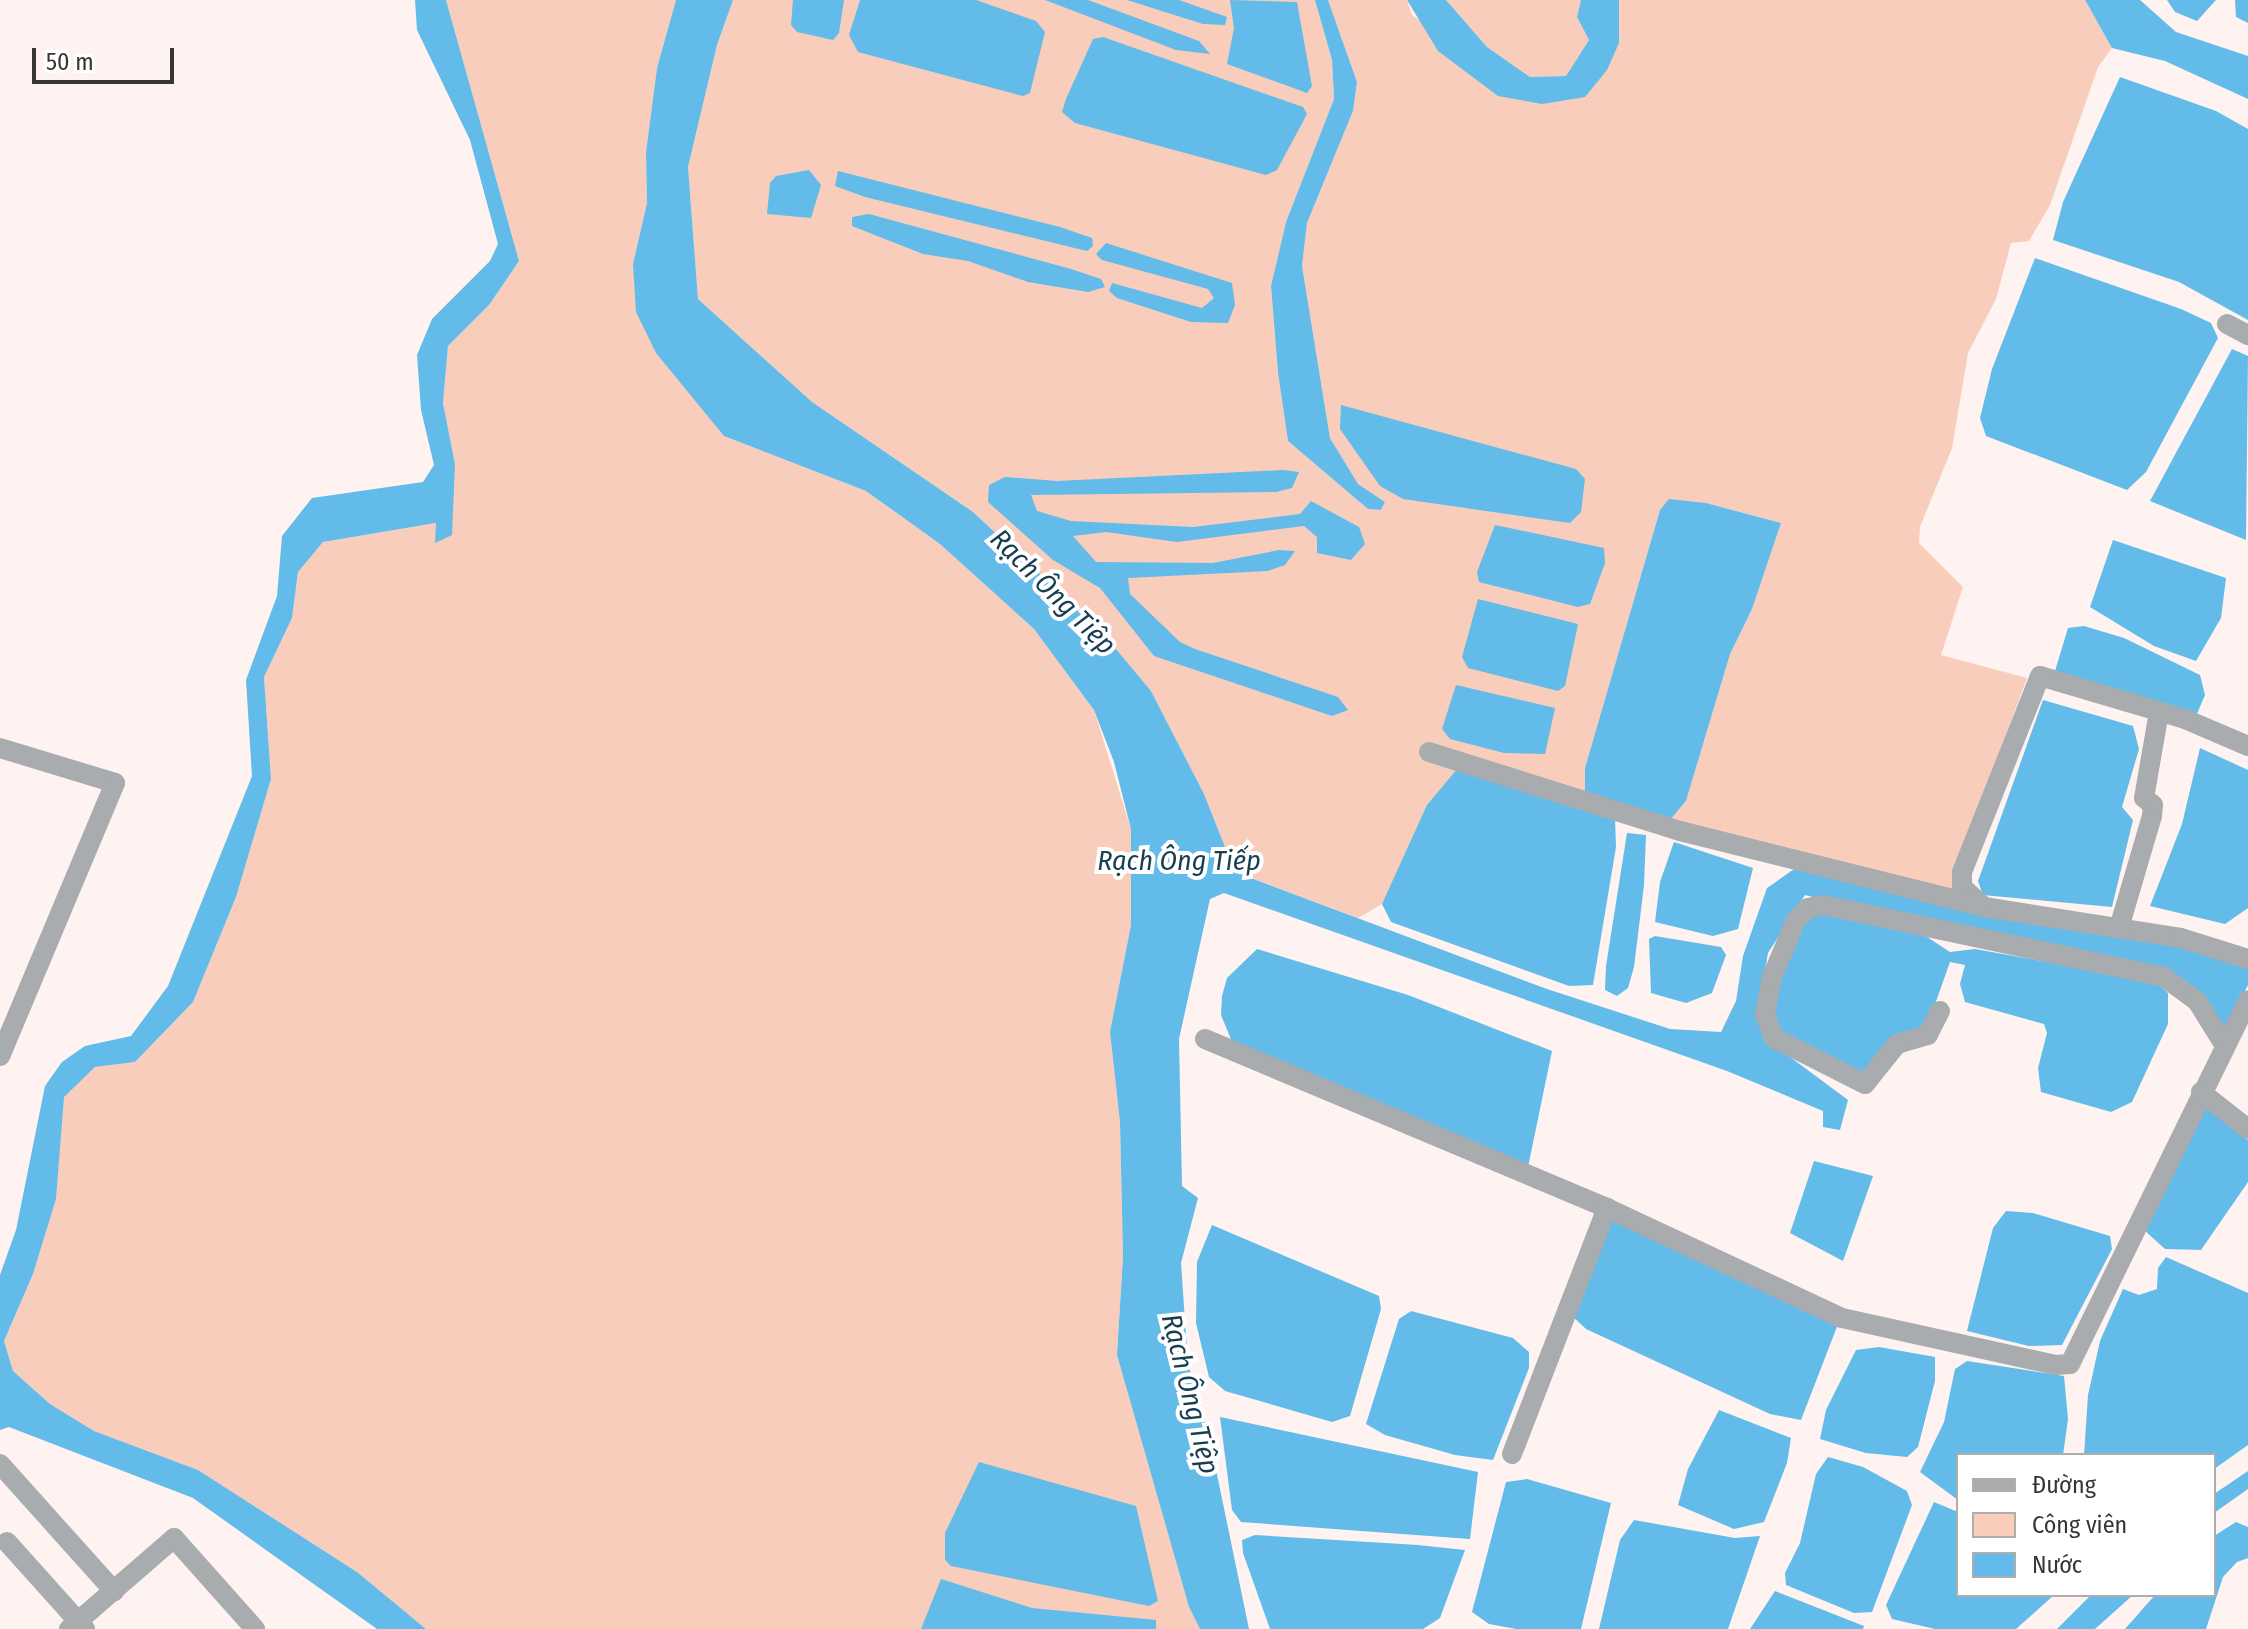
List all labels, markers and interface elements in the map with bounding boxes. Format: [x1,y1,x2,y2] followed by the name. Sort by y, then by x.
[36,32,178,82] scale bar
[46,48,94,76] text: 50 m
[983,522,1123,662] water label: Rạch Ông Tiệp
[1097,844,1261,878] water label: Rạch Ông Tiếp
[1154,1311,1226,1477] water label: Rạch Ông Tiệp
[1956,1453,2216,1597] legend
[2032,1471,2096,1499] text: Đường
[2032,1511,2127,1539] text: Công viên
[2032,1551,2082,1579] text: Nước

